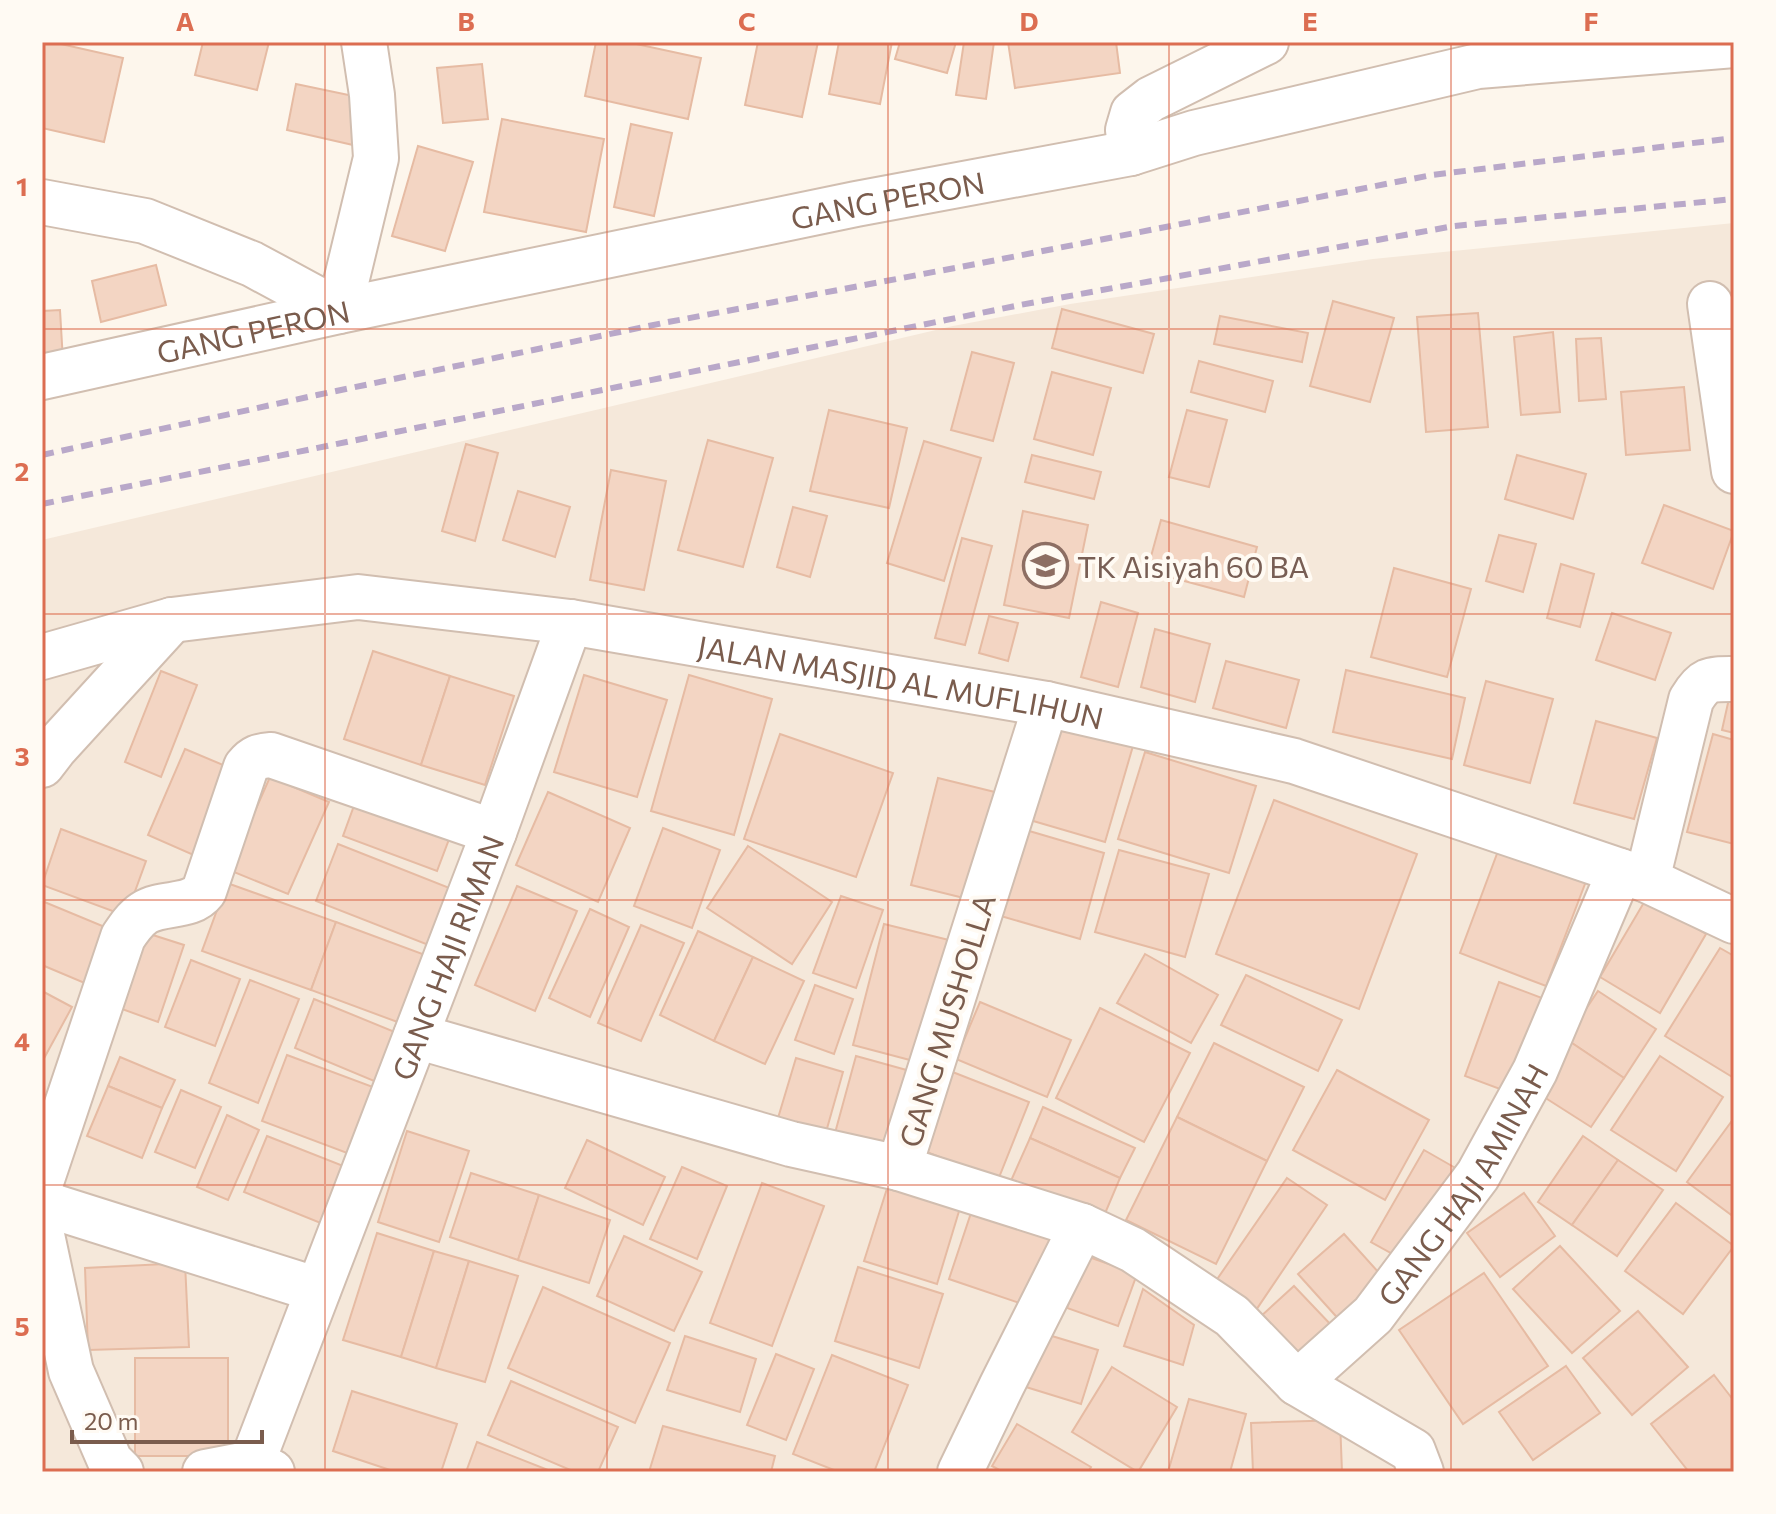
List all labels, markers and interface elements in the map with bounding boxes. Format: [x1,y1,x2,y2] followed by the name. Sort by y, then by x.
[176,5,195,36] text: A
[457,5,475,36] text: B
[738,5,756,36] text: C
[1019,5,1039,36] text: D
[1302,5,1318,36] text: E
[1583,5,1599,36] text: F
[787,162,987,236] street label: GANG PERON
[16,170,28,201] text: 1
[153,291,353,370] street label: GANG PERON
[15,455,29,486] text: 2
[1022,541,1070,589] school or university icon: TK Aisiyah 60 BA
[1077,547,1309,584] place label: TK Aisiyah 60 BA
[695,626,1107,735] street label: JALAN MASJID AL MUFLIHUN
[14,740,30,771] text: 3
[382,829,510,1085] street label: GANG HAJI RIMAN
[890,889,1002,1151] street label: GANG MUSHOLLA
[14,1025,30,1056] text: 4
[1369,1056,1554,1312] street label: GANG HAJI AMINAH
[14,1310,30,1341] text: 5
[72,1394,262,1444] scale bar
[84,1406,138,1435] text: 20 m

